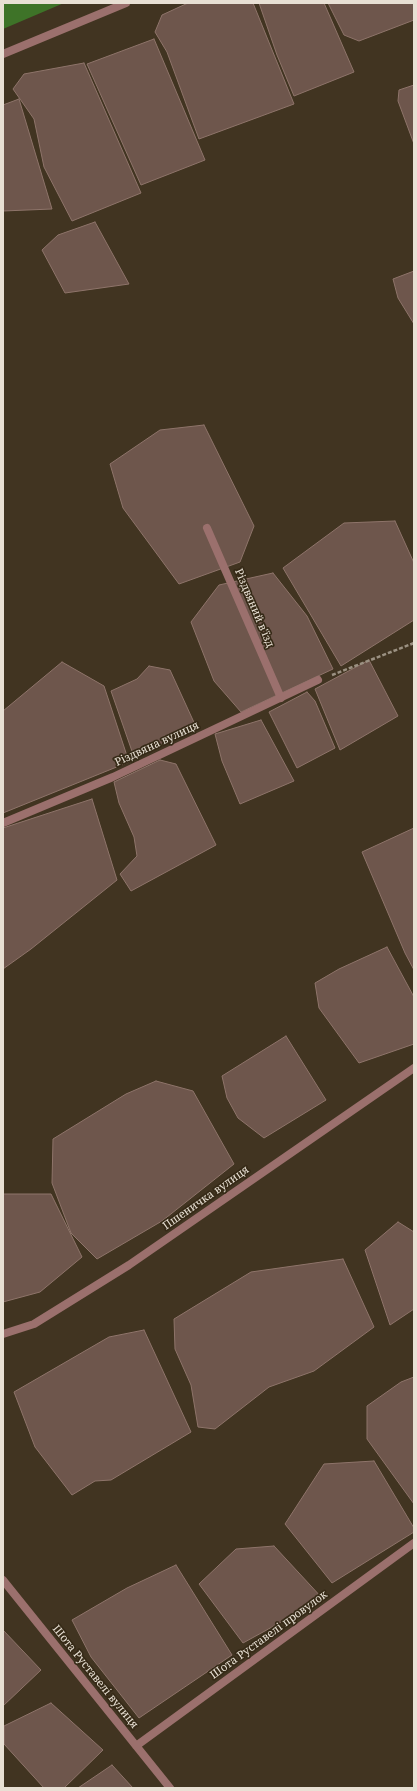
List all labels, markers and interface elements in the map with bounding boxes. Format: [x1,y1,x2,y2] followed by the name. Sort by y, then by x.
[231,567,277,649] street label: Різдвяний в'їзд
[113,719,201,769] street label: Різдвяна вулиця
[160,1163,252,1233] street label: Пшеничка вулиця
[208,1588,330,1682] street label: Шота Руставелі провулок
[49,1623,141,1731] street label: Шота Руставелі вулиця

